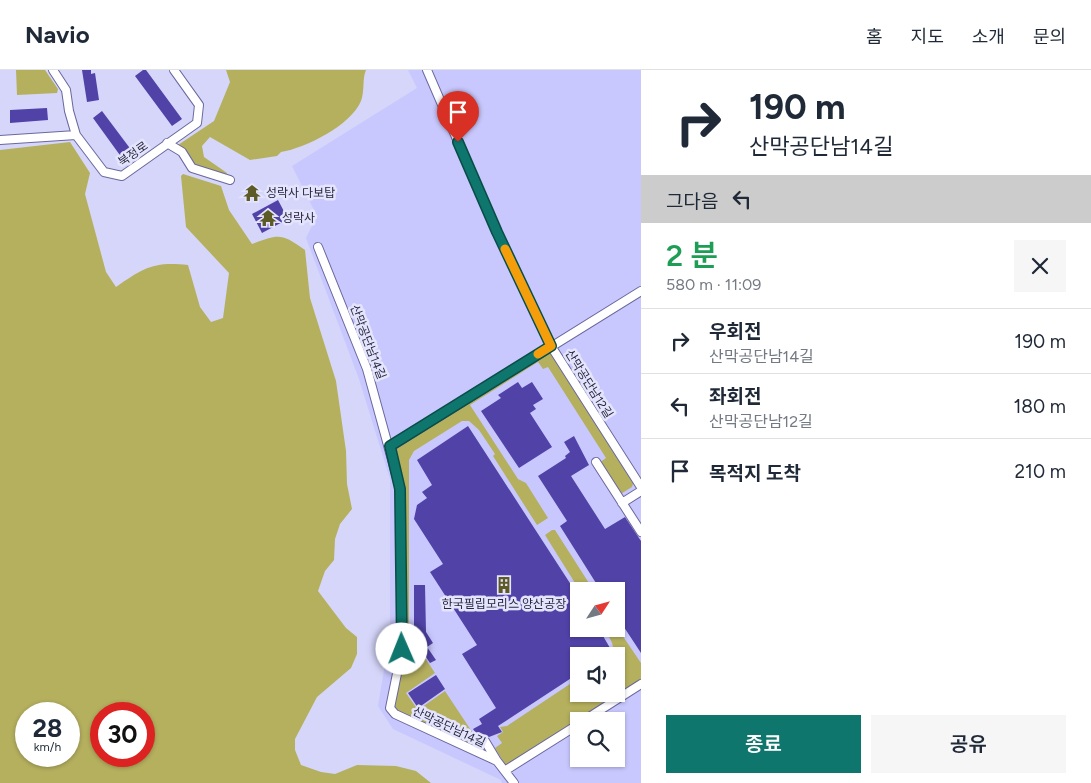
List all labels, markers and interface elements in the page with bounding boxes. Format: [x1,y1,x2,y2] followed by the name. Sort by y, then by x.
[25,20,90,49] text: Navio
[866,26,883,48] text: 홈
[911,26,944,48] text: 지도
[972,26,1005,48] text: 소개
[1033,26,1066,48] text: 문의
[749,86,846,128] text: 190 m
[666,90,731,155] icon: right
[437,91,479,142] pin
[444,98,472,126] icon: arrive
[749,133,893,160] text: 산막공단남14길
[115,139,151,169] street label: 북정로
[242,183,262,203] temple icon: 성락사 다보탑
[728,185,756,213] icon: left
[266,186,335,200] place label: 성락사 다보탑
[666,190,718,213] text: 그다음
[258,208,278,228] temple icon: 성락사
[282,211,315,225] place label: 성락사
[666,237,718,274] text: 2 분
[1014,240,1066,292] button: close
[666,275,761,294] text: 580 m · 11:09
[347,303,389,381] street label: 산막공단남14길
[709,320,761,343] text: 우회전
[666,327,694,355] icon: right
[1014,330,1066,353] text: 190 m
[562,347,616,421] street label: 산막공단남12길
[709,347,814,366] text: 산막공단남14길
[709,385,761,408] text: 좌회전
[666,392,694,420] icon: left
[1013,395,1066,418] text: 180 m
[709,412,813,431] text: 산막공단남12길
[666,457,694,485] icon: arrive
[1014,460,1066,483] text: 210 m
[709,462,801,485] text: 목적지 도착
[494,575,514,595] building icon: 한국필립모리스 양산공장
[570,582,625,638] north arrow
[570,582,625,767] map controls
[442,597,566,611] place label: 한국필립모리스 양산공장
[375,622,427,674] position arrow
[570,647,625,702] button: sound
[90,702,155,767] speed limit sign: 30
[410,704,488,750] street label: 산막공단남14길
[570,712,625,767] button: search
[33,713,62,743] text: 28
[666,715,861,773] button: 종료
[871,715,1066,773] button: 공유
[34,740,61,754] text: km/h

